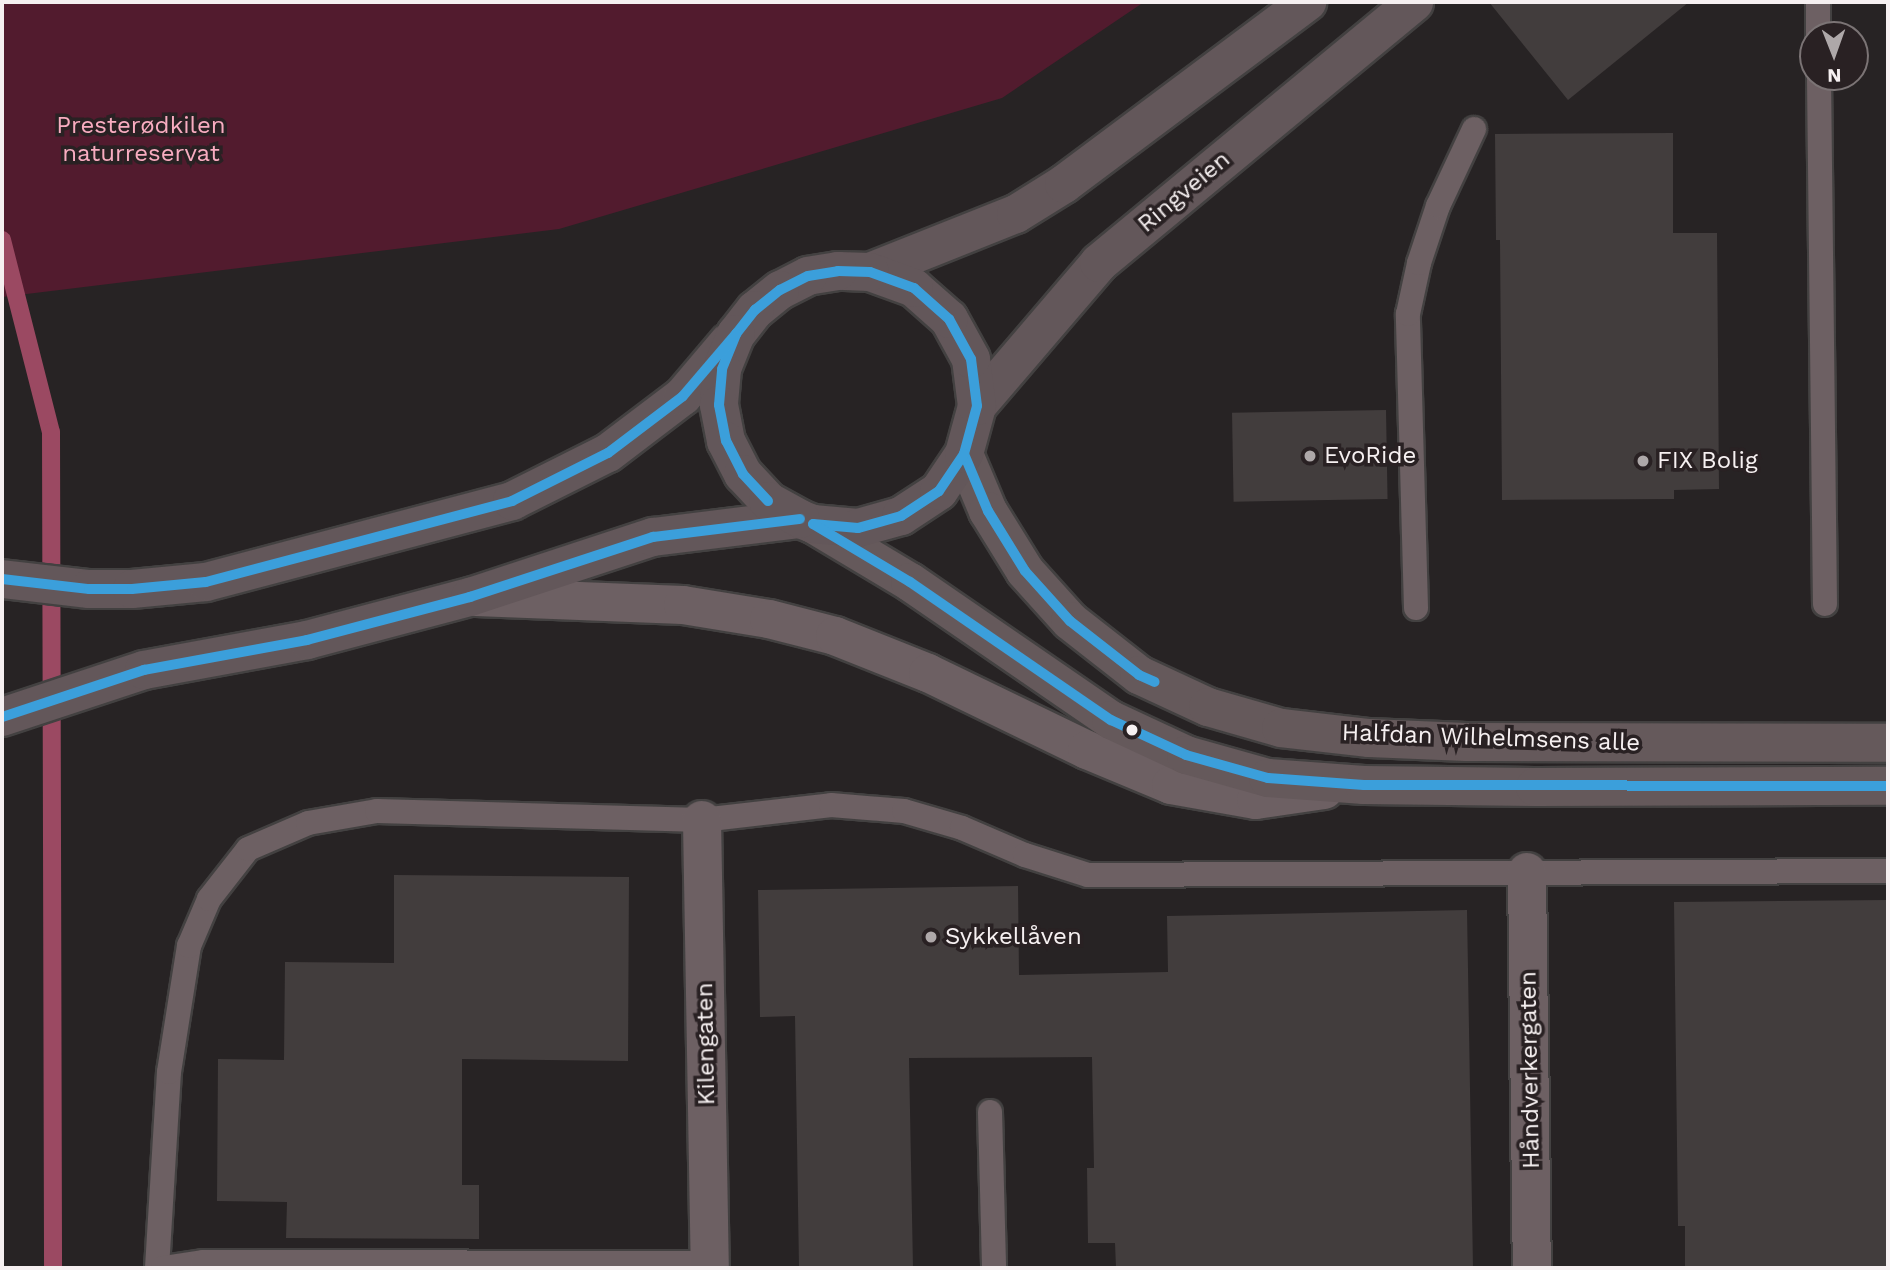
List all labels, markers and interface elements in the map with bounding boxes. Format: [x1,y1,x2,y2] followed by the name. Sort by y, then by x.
[1799,21,1869,91] north arrow
[1827,64,1842,87] text: N
[56,112,226,168] park label: Presterødkilen naturreservat
[1132,145,1236,239] street label: Ringveien
[1324,442,1416,470] place label: EvoRide
[1657,447,1758,475] place label: FIX Bolig
[1302,448,1318,464] marker: EvoRide
[1635,453,1651,469] marker: FIX Bolig
[1341,718,1641,758] street label: Halfdan Wilhelmsens alle
[1125,723,1139,737] unlabelled marker
[945,923,1082,951] place label: Sykkellåven
[923,929,939,945] marker: Sykkellåven
[1514,971,1546,1169] street label: Håndverkergaten
[691,982,721,1106] street label: Kilengaten

